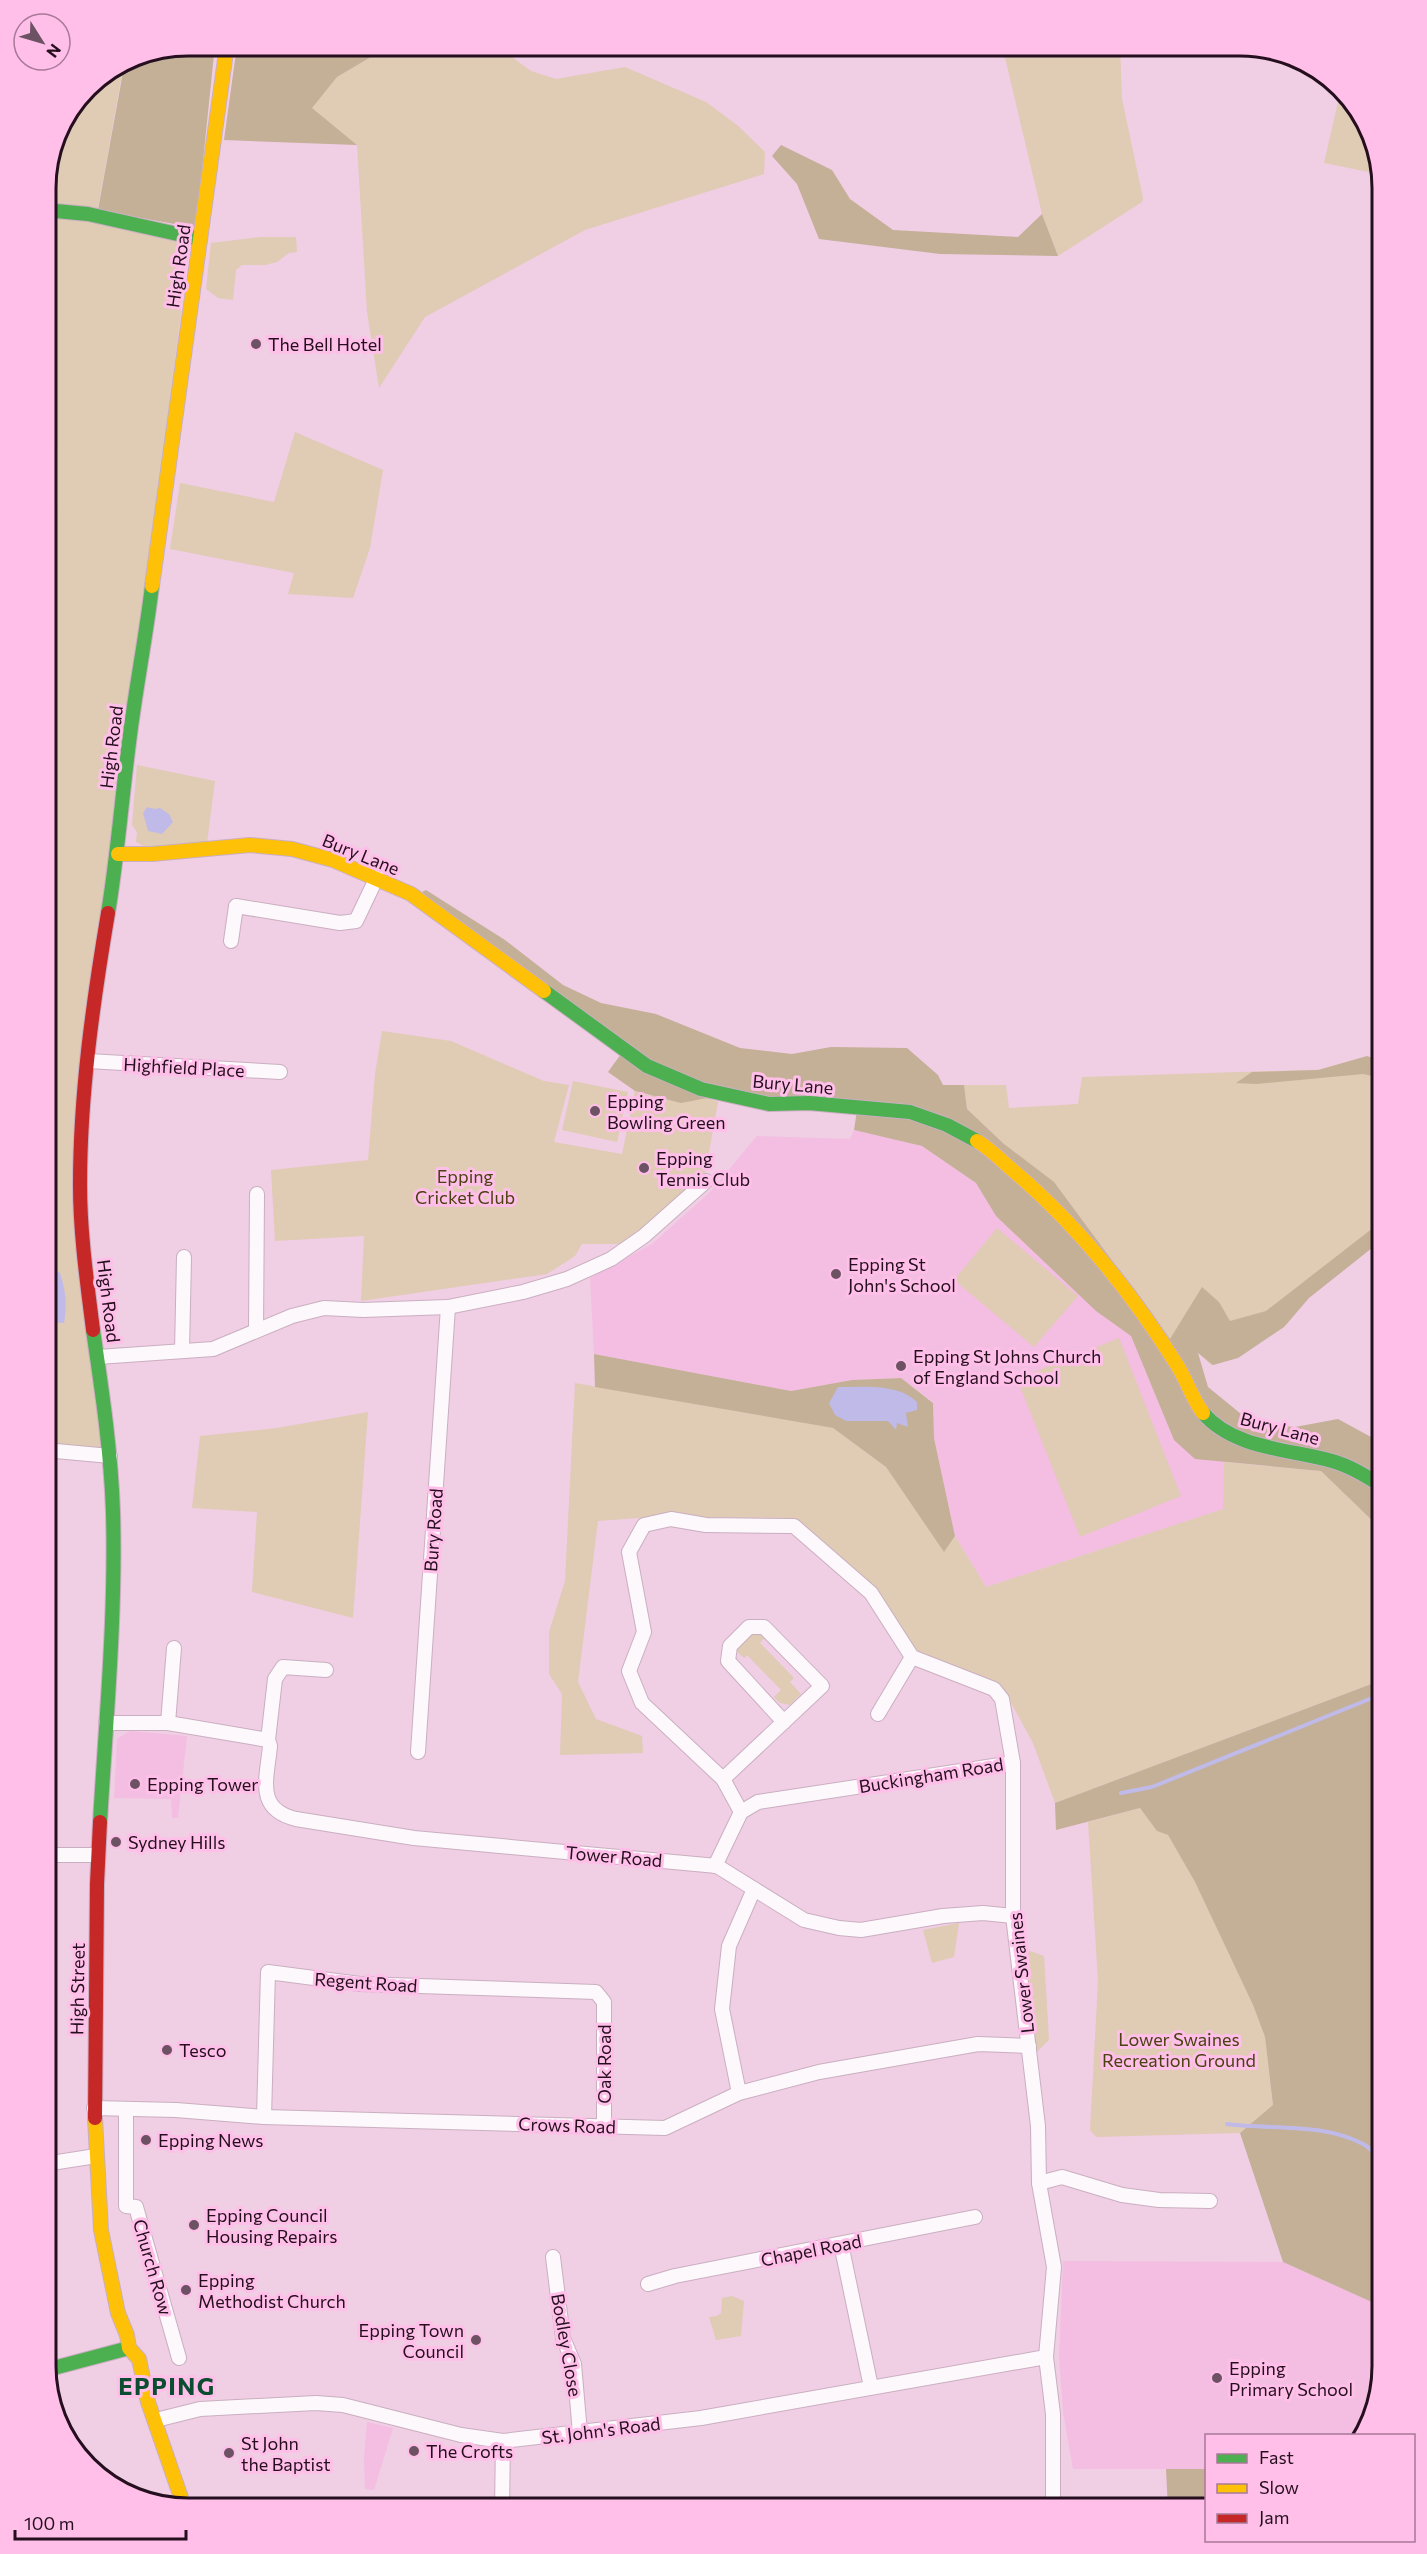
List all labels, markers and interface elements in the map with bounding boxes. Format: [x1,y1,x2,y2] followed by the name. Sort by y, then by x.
[12,12,72,72] north arrow
[43,41,66,62] text: N
[161,223,195,309] street label: High Road
[268,333,382,355] place label: The Bell Hotel
[249,337,263,351] marker: The Bell Hotel
[95,704,127,790] street label: High Road
[319,829,403,879] street label: Bury Lane
[123,1053,245,1081] street label: Highfield Place
[752,1070,834,1098] street label: Bury Lane
[607,1090,726,1133] place label: Epping Bowling Green
[588,1104,602,1118] marker: Epping Bowling Green
[656,1147,750,1190] place label: Epping Tennis Club
[637,1161,651,1175] marker: Epping Tennis Club
[415,1165,515,1208] park label: Epping Cricket Club
[848,1253,956,1296] place label: Epping St John's School
[93,1258,125,1344] street label: High Road
[829,1267,843,1281] marker: Epping St John's School
[913,1345,1101,1388] place label: Epping St Johns Church of England School
[894,1359,908,1373] marker: Epping St Johns Church of England School
[1238,1407,1322,1449] street label: Bury Lane
[419,1487,447,1573] street label: Bury Road
[857,1753,1005,1797] street label: Buckingham Road
[147,1773,258,1795] place label: Epping Tower
[128,1777,142,1791] marker: Epping Tower
[128,1831,225,1853] place label: Sydney Hills
[109,1835,123,1849] marker: Sydney Hills
[565,1841,663,1871] street label: Tower Road
[1004,1911,1038,2035] street label: Lower Swaines
[65,1943,89,2035] street label: High Street
[314,1967,418,1997] street label: Regent Road
[593,2024,615,2104] street label: Oak Road
[1102,2028,1256,2071] park label: Lower Swaines Recreation Ground
[179,2039,227,2061] place label: Tesco
[160,2043,174,2057] marker: Tesco
[518,2112,616,2138] street label: Crows Road
[158,2129,264,2151] place label: Epping News
[139,2133,153,2147] marker: Epping News
[206,2204,337,2247] place label: Epping Council Housing Repairs
[129,2217,177,2317] street label: Church Row
[187,2218,201,2232] marker: Epping Council Housing Repairs
[759,2229,863,2271] street label: Chapel Road
[198,2269,346,2312] place label: Epping Methodist Church
[179,2283,193,2297] marker: Epping Methodist Church
[547,2292,587,2398] street label: Bodley Close
[359,2319,464,2362] place label: Epping Town Council
[469,2333,483,2347] marker: Epping Town Council
[1229,2357,1353,2400] place label: Epping Primary School
[118,2371,216,2400] district label: EPPING
[1210,2371,1224,2385] marker: Epping Primary School
[540,2412,662,2448] street label: St. John's Road
[241,2432,331,2475] place label: St John the Baptist
[1205,2434,1415,2542] legend
[426,2440,513,2462] place label: The Crofts
[407,2444,421,2458] marker: The Crofts
[222,2446,236,2460] marker: St John the Baptist
[1259,2446,1294,2468] text: Fast
[1259,2476,1299,2498] text: Slow
[15,2503,186,2541] scale bar
[1259,2506,1289,2528] text: Jam
[24,2512,74,2534] text: 100 m

